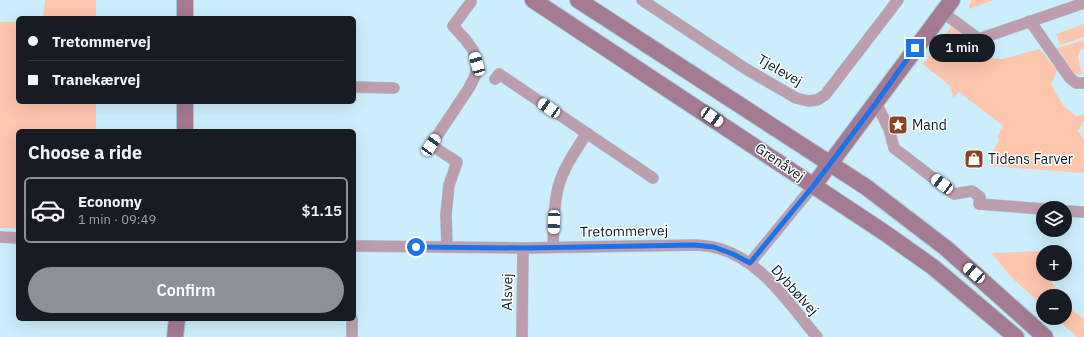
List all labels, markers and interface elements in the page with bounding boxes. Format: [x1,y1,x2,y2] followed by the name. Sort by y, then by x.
[52,32,151,51] text: Tretommervej
[929,34,995,62] callout: 1 min
[906,39,924,57] route end
[945,39,979,56] text: 1 min
[754,50,806,90] street label: Tjelevej
[468,51,486,77] car
[52,70,140,89] text: Tranekærvej
[536,96,562,120] car
[699,105,725,129] car
[887,114,909,136] place icon: Mand
[912,116,947,134] place label: Mand
[419,132,443,158] car
[752,139,808,185] street label: Grenåvej
[28,141,142,164] text: Choose a ride
[963,148,985,170] shop icon: Tidens Farver
[988,150,1073,168] place label: Tidens Farver
[929,172,955,196] car
[30,192,66,228] icon: car
[78,192,142,211] text: Economy
[302,201,342,220] text: $1.15
[1036,201,1072,325] map controls
[1036,201,1072,237] button: layers
[548,210,560,234] car
[78,211,156,228] text: 1 min · 09:49
[580,221,668,241] street label: Tretommervej
[407,238,425,256] route start
[1036,245,1072,281] button: +
[768,261,822,319] street label: Dybbølvej
[961,261,987,285] car
[28,267,344,313] button: Confirm
[498,273,516,311] street label: Alsvej
[1036,289,1072,325] button: −

